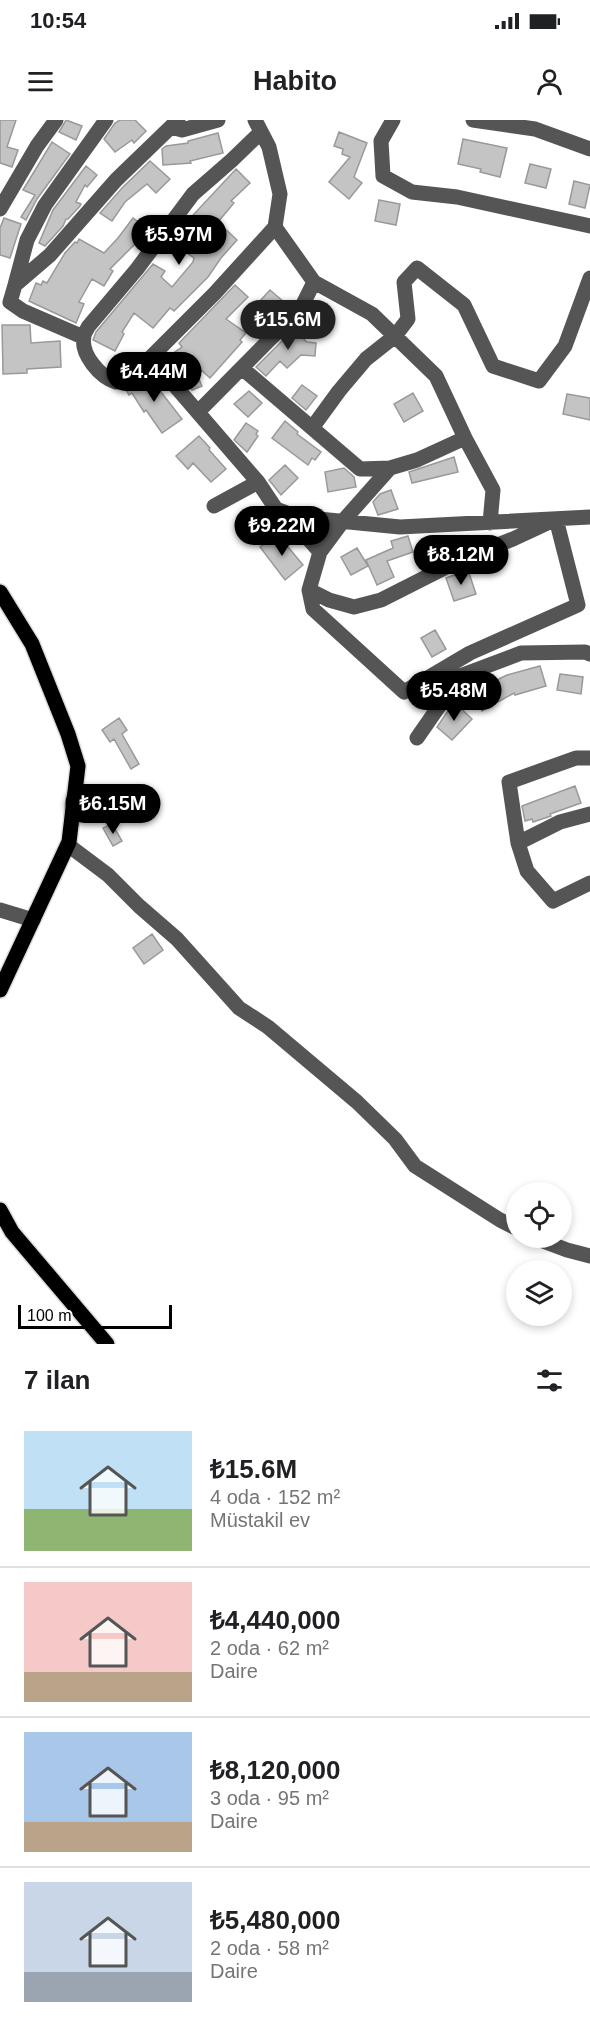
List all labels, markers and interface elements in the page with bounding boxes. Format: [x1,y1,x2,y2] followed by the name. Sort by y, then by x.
[30,8,86,33] text: 10:54
[24,65,57,98] icon: menu
[533,65,566,98] icon: person
[253,66,337,96] text: Habito
[130,215,228,266] pin: ₺5.97M
[145,223,213,245] text: ₺5.97M
[239,300,337,351] pin: ₺15.6M
[254,308,322,330] text: ₺15.6M
[105,352,203,403] pin: ₺4.44M
[120,360,188,382] text: ₺4.44M
[233,506,331,557] pin: ₺9.22M
[248,514,316,536] text: ₺9.22M
[412,535,510,586] pin: ₺8.12M
[427,543,495,565] text: ₺8.12M
[405,671,503,722] pin: ₺5.48M
[420,679,488,701] text: ₺5.48M
[64,784,162,835] pin: ₺6.15M
[79,792,147,814] text: ₺6.15M
[506,1182,572,1326] map controls
[506,1182,572,1248] button: locate
[506,1260,572,1326] button: layers
[18,1302,172,1330] scale bar
[27,1307,71,1324] text: 100 m
[533,1364,566,1397] icon: filters
[24,1365,90,1395] text: 7 ilan
[210,1454,297,1484] text: ₺15.6M
[72,1455,144,1527] icon: home
[210,1486,340,1508] text: 4 oda · 152 m²
[210,1509,310,1531] text: Müstakil ev
[210,1605,341,1635] text: ₺4,440,000
[72,1606,144,1678] icon: home
[210,1637,329,1659] text: 2 oda · 62 m²
[210,1660,258,1682] text: Daire
[210,1755,341,1785] text: ₺8,120,000
[72,1756,144,1828] icon: home
[210,1787,329,1809] text: 3 oda · 95 m²
[210,1810,258,1832] text: Daire
[210,1905,341,1935] text: ₺5,480,000
[72,1906,144,1978] icon: home
[210,1937,329,1959] text: 2 oda · 58 m²
[210,1960,258,1982] text: Daire

